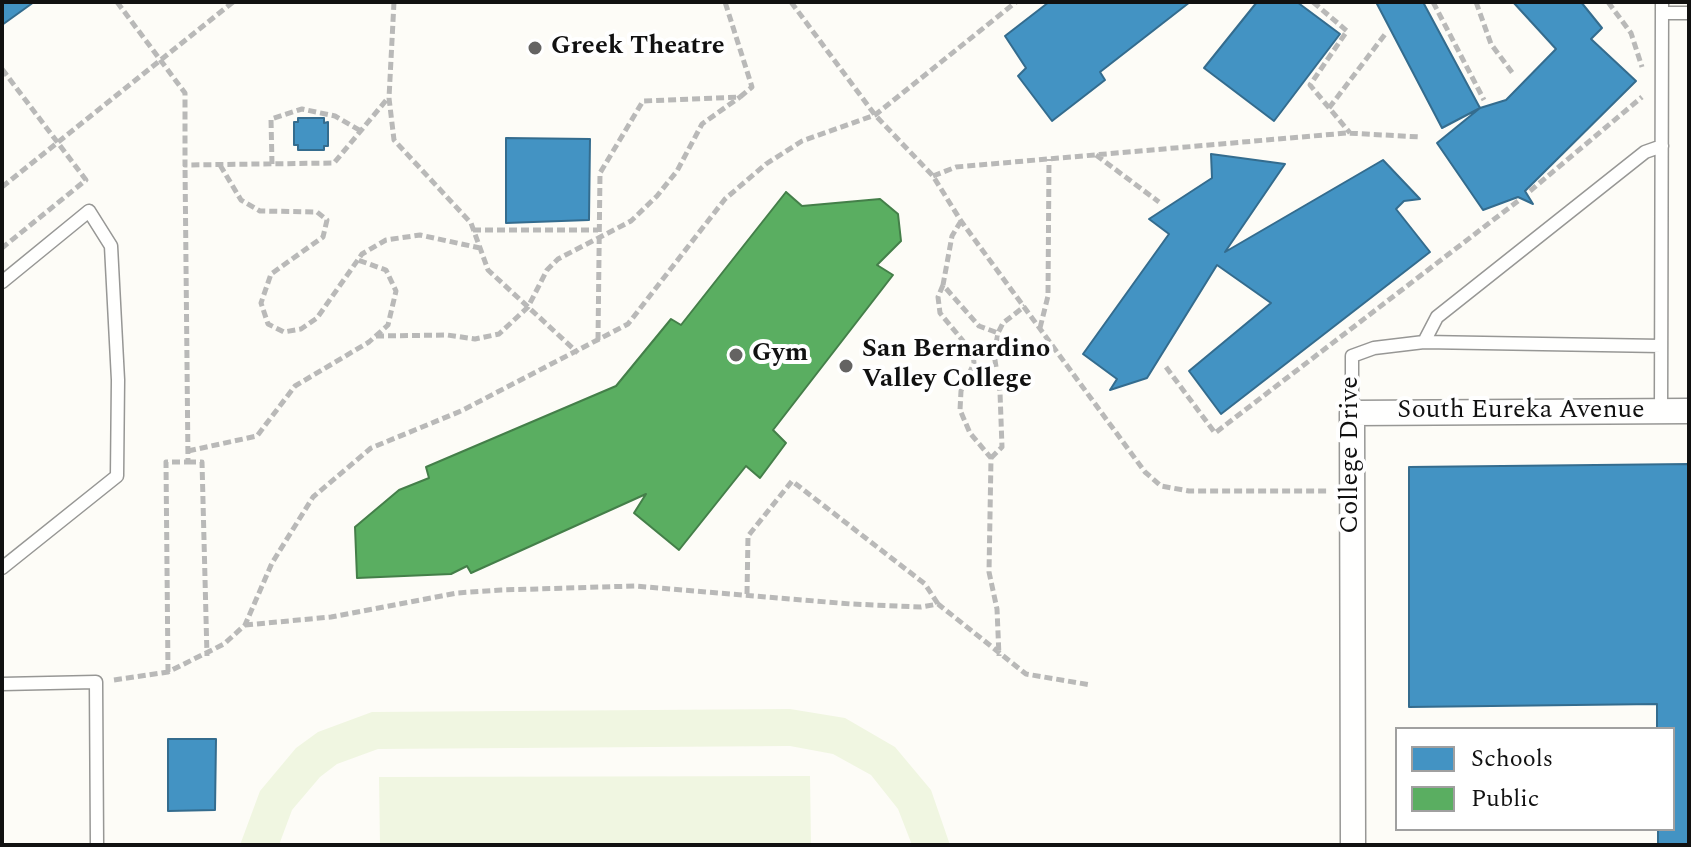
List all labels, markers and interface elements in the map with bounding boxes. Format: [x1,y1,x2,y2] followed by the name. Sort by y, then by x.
[551,32,725,64] place label: Greek Theatre
[526,39,544,57] marker: Greek Theatre
[862,335,1050,396] place label: San Bernardino Valley College
[752,339,808,371] place label: Gym
[727,346,745,364] marker: Gym
[837,357,855,375] marker: San Bernardino Valley College
[1336,376,1368,534] street label: College Drive
[1397,396,1645,428] street label: South Eureka Avenue
[1395,727,1675,831] legend
[1471,741,1553,777] text: Schools
[1471,781,1539,817] text: Public

